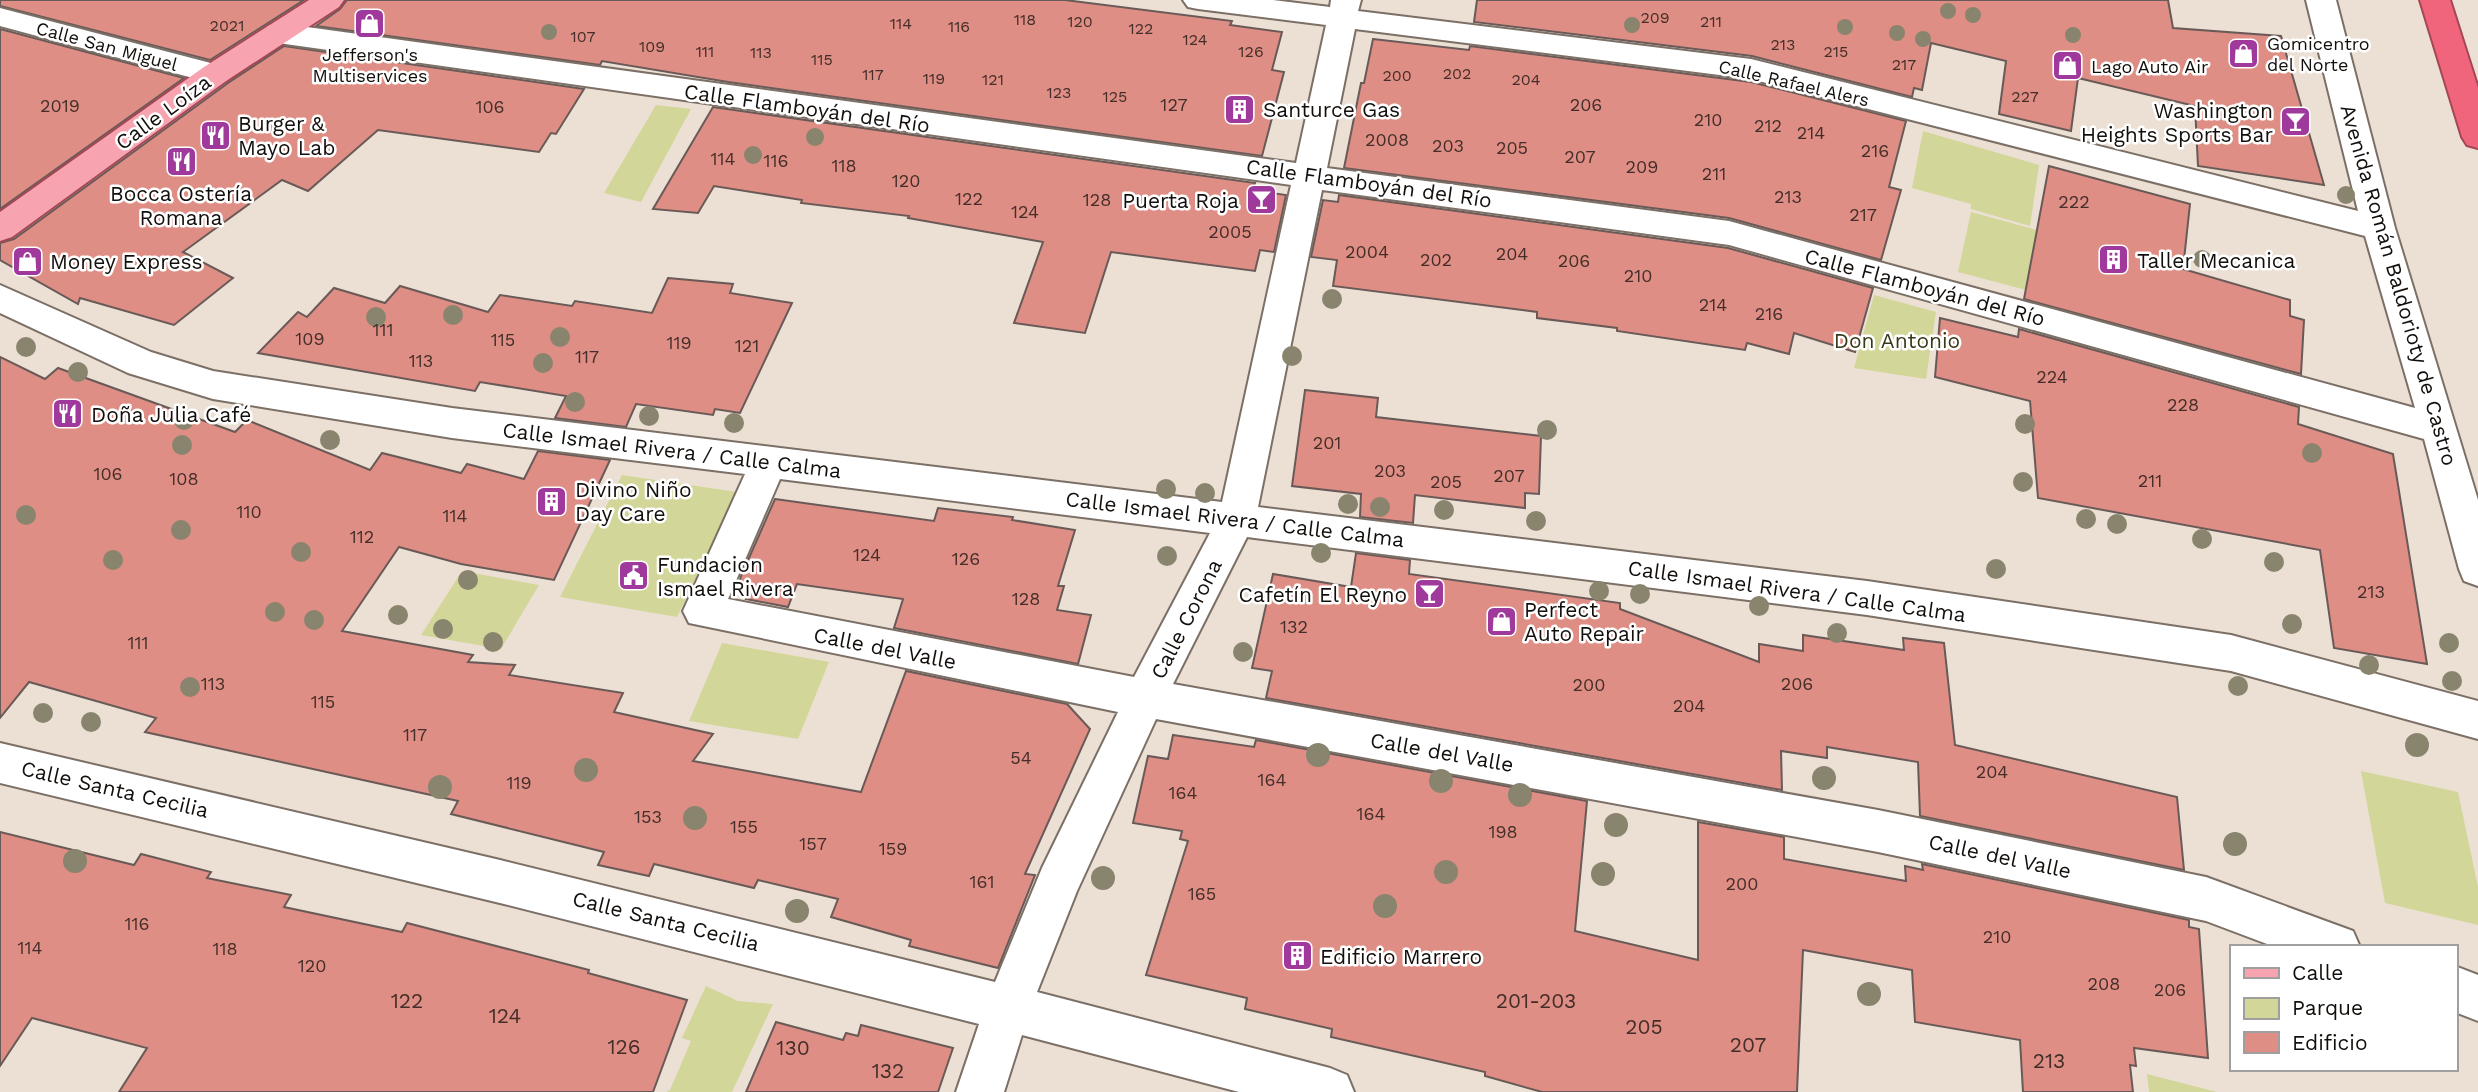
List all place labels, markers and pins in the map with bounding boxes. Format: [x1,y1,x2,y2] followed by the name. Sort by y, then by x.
[353,6,387,40] shop icon: Jefferson's Multiservices
[2267,33,2370,75] place label: Gomicentro del Norte
[2227,36,2261,70] shop icon: Gomicentro del Norte
[312,44,428,86] place label: Jefferson's Multiservices
[2051,49,2085,83] shop icon: Lago Auto Air
[2091,56,2208,77] place label: Lago Auto Air
[1223,92,1257,126] building icon: Santurce Gas
[1263,97,1400,122] place label: Santurce Gas
[2081,98,2273,147] place label: Washington Heights Sports Bar
[2279,105,2313,139] bar icon: Washington Heights Sports Bar
[238,111,335,160] place label: Burger & Mayo Lab
[198,118,232,152] restaurant icon: Burger & Mayo Lab
[164,144,198,178] restaurant icon: Bocca Ostería Romana
[110,181,252,230] place label: Bocca Ostería Romana
[1245,183,1279,217] bar icon: Puerta Roja
[1122,188,1239,213] place label: Puerta Roja
[2097,243,2131,277] building icon: Taller Mecanica
[10,244,44,278] shop icon: Money Express
[2137,248,2296,273] place label: Taller Mecanica
[50,249,203,274] place label: Money Express
[51,397,85,431] restaurant icon: Doña Julia Café
[91,402,251,427] place label: Doña Julia Café
[575,477,692,526] place label: Divino Niño Day Care
[535,484,569,518] building icon: Divino Niño Day Care
[657,552,794,601] place label: Fundacion Ismael Rivera
[617,559,651,593] public building icon: Fundacion Ismael Rivera
[1413,577,1447,611] bar icon: Cafetín El Reyno
[1239,582,1407,607] place label: Cafetín El Reyno
[1524,597,1645,646] place label: Perfect Auto Repair
[1484,604,1518,638] shop icon: Perfect Auto Repair
[1280,939,1314,973] building icon: Edificio Marrero
[1320,944,1482,969] place label: Edificio Marrero

